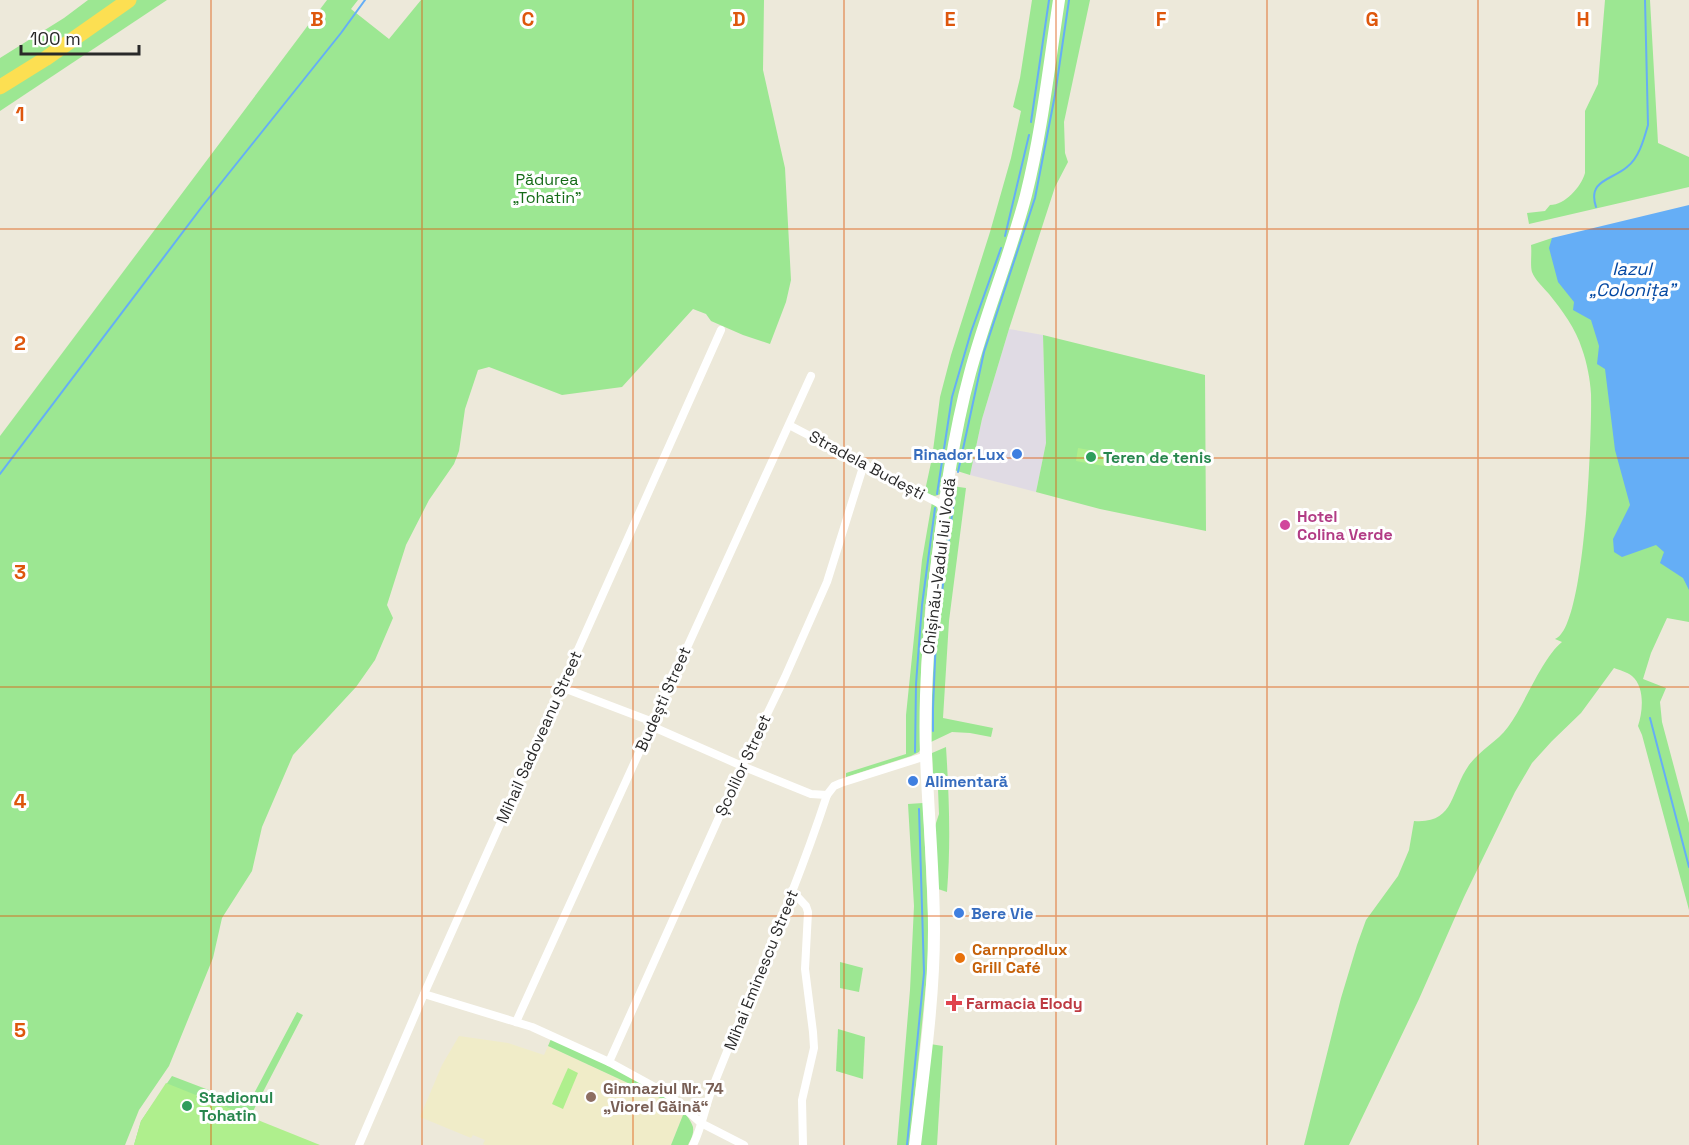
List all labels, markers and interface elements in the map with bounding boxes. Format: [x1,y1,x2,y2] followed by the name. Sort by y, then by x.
[310,6,324,32] text: B
[522,6,535,32] text: C
[732,6,746,32] text: D
[944,6,956,32] text: E
[1156,6,1167,32] text: F
[1365,6,1379,32] text: G
[1576,6,1590,32] text: H
[21,18,140,56] scale bar
[30,27,81,50] text: 100 m
[15,101,25,127] text: 1
[513,169,581,208] park label: Pădurea „Tohatin”
[1589,257,1678,301] water label: Iazul „Colonița”
[14,330,26,356] text: 2
[805,426,929,504] street label: Stradela Budești
[913,444,1006,465] place label: Rinador Lux
[1010,447,1024,461] marker: Rinador Lux
[1103,447,1212,468] place label: Teren de tenis
[1084,450,1098,464] marker: Teren de tenis
[918,476,960,656] street label: Chișinău-Vadul lui Vodă
[1297,506,1393,545] place label: Hotel Colina Verde
[1278,518,1292,532] marker: Hotel Colina Verde
[14,559,26,585] text: 3
[630,643,696,755] street label: Budești Street
[491,647,587,827] street label: Mihail Sadoveanu Street
[710,711,776,819] street label: Școlilor Street
[925,771,1008,792] place label: Alimentară
[906,774,920,788] marker: Alimentară
[14,788,27,814] text: 4
[719,887,803,1053] street label: Mihai Eminescu Street
[971,903,1033,924] place label: Bere Vie
[952,906,966,920] marker: Bere Vie
[972,939,1068,978] place label: Carnprodlux Grill Café
[953,951,967,965] marker: Carnprodlux Grill Café
[966,993,1083,1014] place label: Farmacia Elody
[947,996,961,1010] marker: Farmacia Elody
[14,1017,26,1043] text: 5
[603,1078,724,1117] place label: Gimnaziul Nr. 74 „Viorel Găină“
[199,1087,273,1126] place label: Stadionul Tohatin
[584,1090,598,1104] marker: Gimnaziul Nr. 74 „Viorel Găină“
[180,1099,194,1113] marker: Stadionul Tohatin

